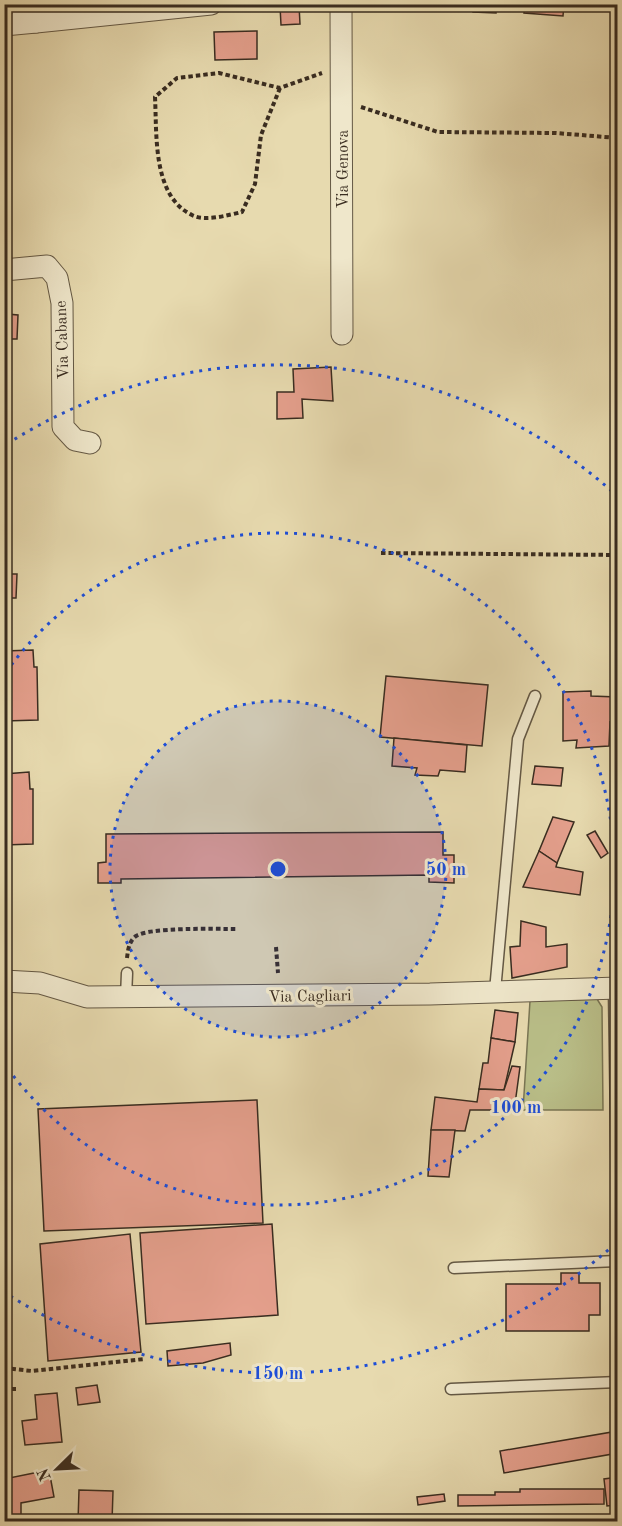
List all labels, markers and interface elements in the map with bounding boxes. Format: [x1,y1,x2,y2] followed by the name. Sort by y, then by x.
[336,129,352,209] street label: Via Genova
[54,300,72,380] street label: Via Cabane
[268,859,288,879] centre of rings
[426,861,466,879] text: 50 m
[268,988,352,1006] street label: Via Cagliari
[491,1099,541,1117] text: 100 m
[253,1365,303,1383] text: 150 m
[27,1439,87,1499] north arrow
[35,1465,55,1483] text: N

